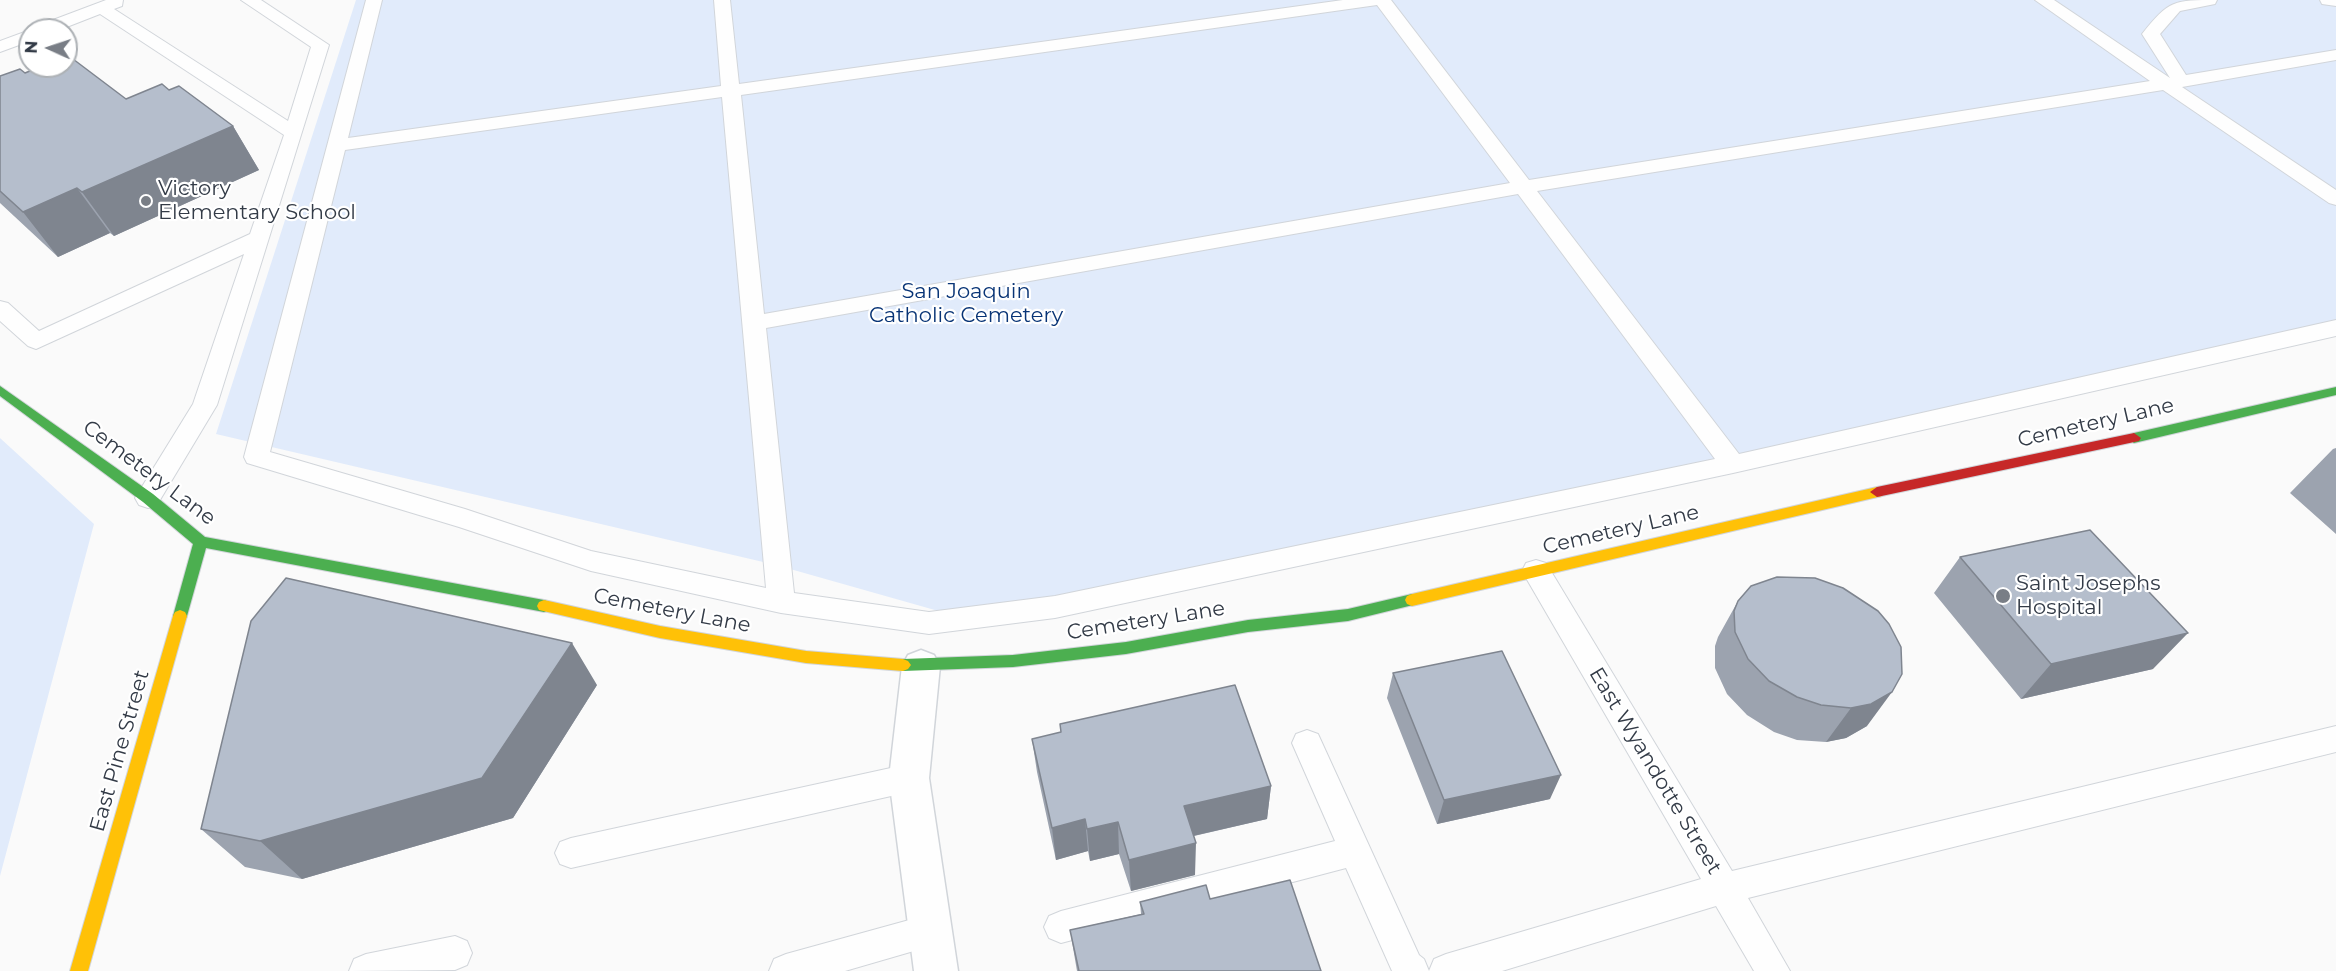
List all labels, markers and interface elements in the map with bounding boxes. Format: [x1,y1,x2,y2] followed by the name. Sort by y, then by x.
[18,18,78,78] north arrow
[22,40,41,54] text: N
[158,176,356,226] place label: Victory Elementary School
[139,194,153,208] marker: Victory Elementary School
[869,279,1063,329] park label: San Joaquin Catholic Cemetery
[2015,393,2177,453] street label: Cemetery Lane
[78,415,220,531] street label: Cemetery Lane
[1540,500,1702,560] street label: Cemetery Lane
[2016,571,2160,621] place label: Saint Josephs Hospital
[591,583,753,639] street label: Cemetery Lane
[1994,587,2012,605] marker: Saint Josephs Hospital
[1065,596,1227,646] street label: Cemetery Lane
[1583,663,1727,879] street label: East Wyandotte Street
[85,667,155,835] street label: East Pine Street

